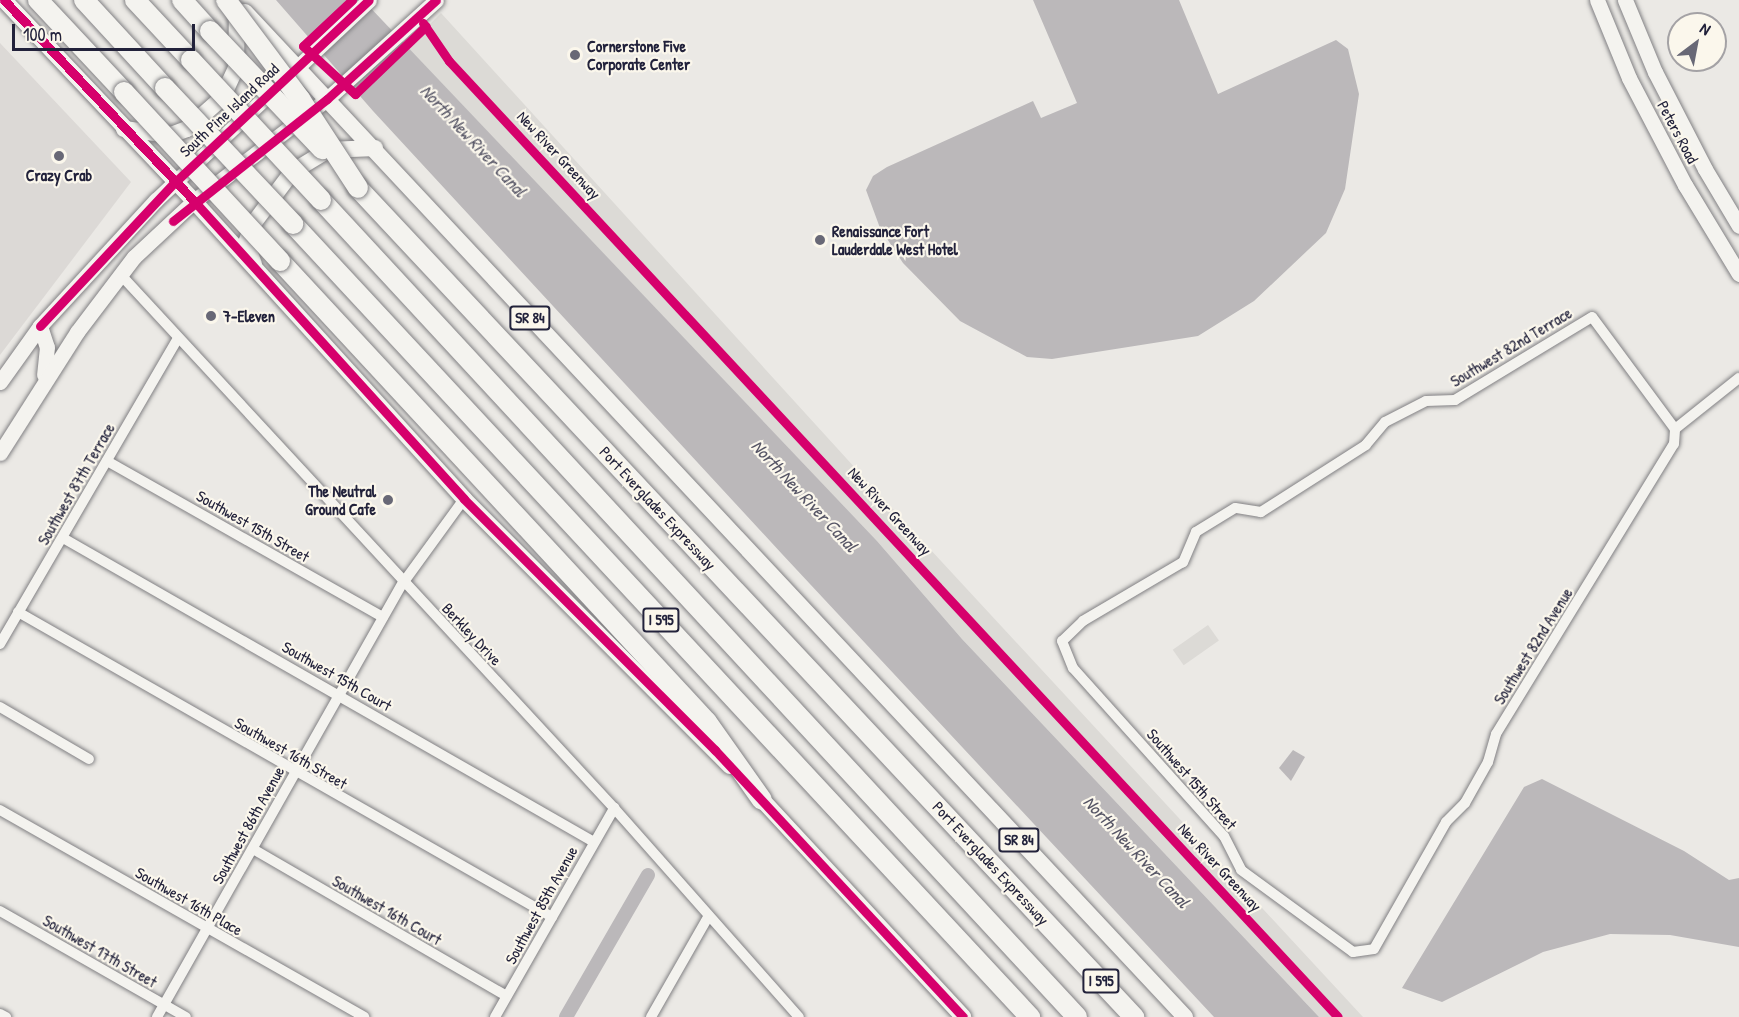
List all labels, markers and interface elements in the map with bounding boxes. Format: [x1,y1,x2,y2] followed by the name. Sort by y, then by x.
[15,12,198,50] scale bar
[1667,12,1727,72] north arrow
[1696,17,1715,40] text: N
[23,22,62,47] text: 100 m
[587,36,690,74] place label: Cornerstone Five Corporate Center
[568,48,582,62] marker: Cornerstone Five Corporate Center
[175,59,283,161] street label: South Pine Island Road
[416,80,530,202] water label: North New River Canal
[1654,97,1702,167] street label: Peters Road
[513,107,605,203] street label: New River Greenway
[52,149,66,163] marker: Crazy Crab
[26,165,92,185] place label: Crazy Crab
[832,221,958,259] place label: Renaissance Fort Lauderdale West Hotel
[813,233,827,247] marker: Renaissance Fort Lauderdale West Hotel
[1447,303,1575,391] street label: Southwest 82nd Terrace
[223,306,275,326] place label: 7-Eleven
[509,306,551,330] road number: SR 84
[204,309,218,323] marker: 7-Eleven
[33,420,119,548] street label: Southwest 87th Terrace
[747,435,861,557] water label: North New River Canal
[596,442,720,574] street label: Port Everglades Expressway
[844,463,936,559] street label: New River Greenway
[305,481,376,519] place label: The Neutral Ground Cafe
[193,486,313,566] street label: Southwest 15th Street
[381,493,395,507] marker: The Neutral Ground Cafe
[1489,584,1577,708] street label: Southwest 82nd Avenue
[438,599,506,669] street label: Berkley Drive
[642,608,680,632] road number: I 595
[279,637,395,715] street label: Southwest 15th Court
[231,713,351,793] street label: Southwest 16th Street
[1143,725,1241,833] street label: Southwest 15th Street
[208,763,288,887] street label: Southwest 86th Avenue
[1079,791,1193,913] water label: North New River Canal
[929,797,1053,929] street label: Port Everglades Expressway
[1174,819,1266,915] street label: New River Greenway
[998,828,1040,852] road number: SR 84
[501,843,581,967] street label: Southwest 85th Avenue
[132,863,246,939] street label: Southwest 16th Place
[329,871,445,949] street label: Southwest 16th Court
[40,911,160,991] street label: Southwest 17th Street
[1082,969,1120,993] road number: I 595

